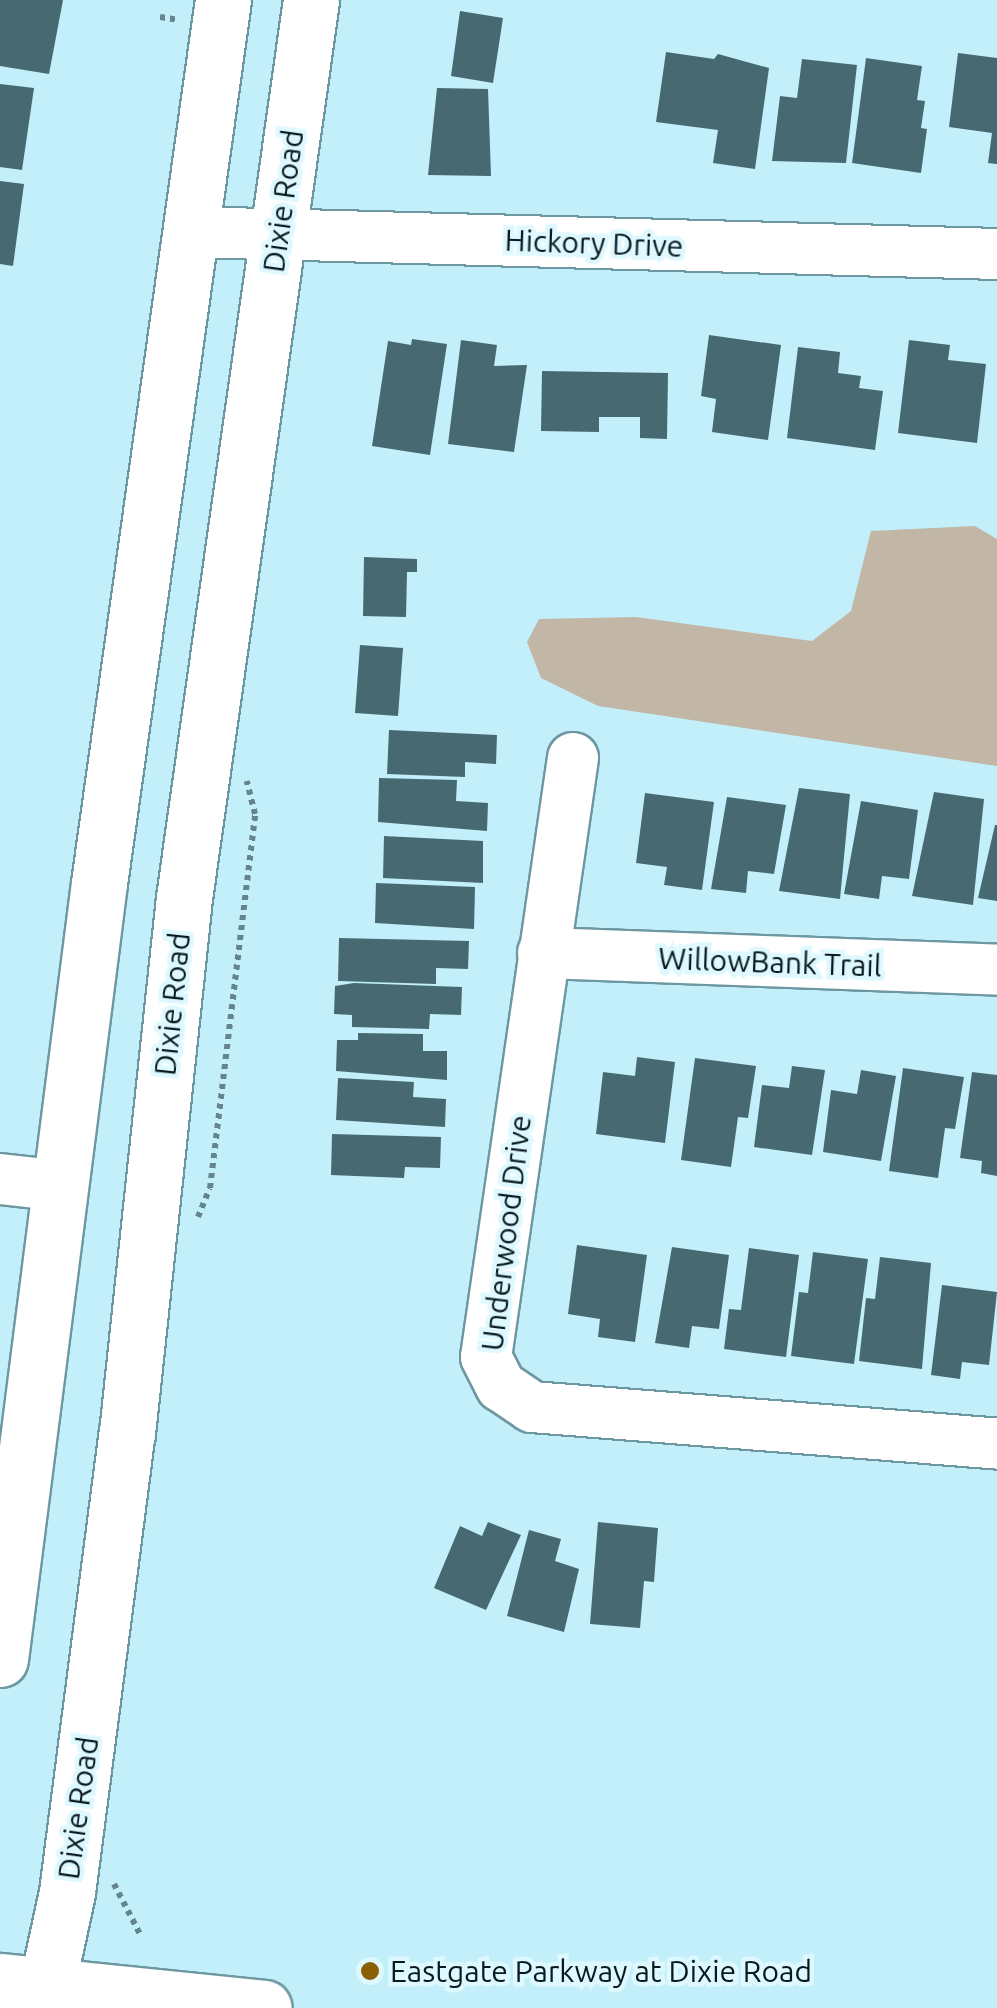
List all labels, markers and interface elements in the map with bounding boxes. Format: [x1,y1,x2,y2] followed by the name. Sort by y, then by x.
[255,127,311,275] street label: Dixie Road
[504,222,684,264] street label: Hickory Drive
[147,931,197,1077] street label: Dixie Road
[658,940,882,984] street label: WillowBank Trail
[474,1113,538,1353] street label: Underwood Drive
[50,1734,106,1882] street label: Dixie Road
[390,1953,812,1989] place label: Eastgate Parkway at Dixie Road
[359,1960,381,1982] marker: Eastgate Parkway at Dixie Road

